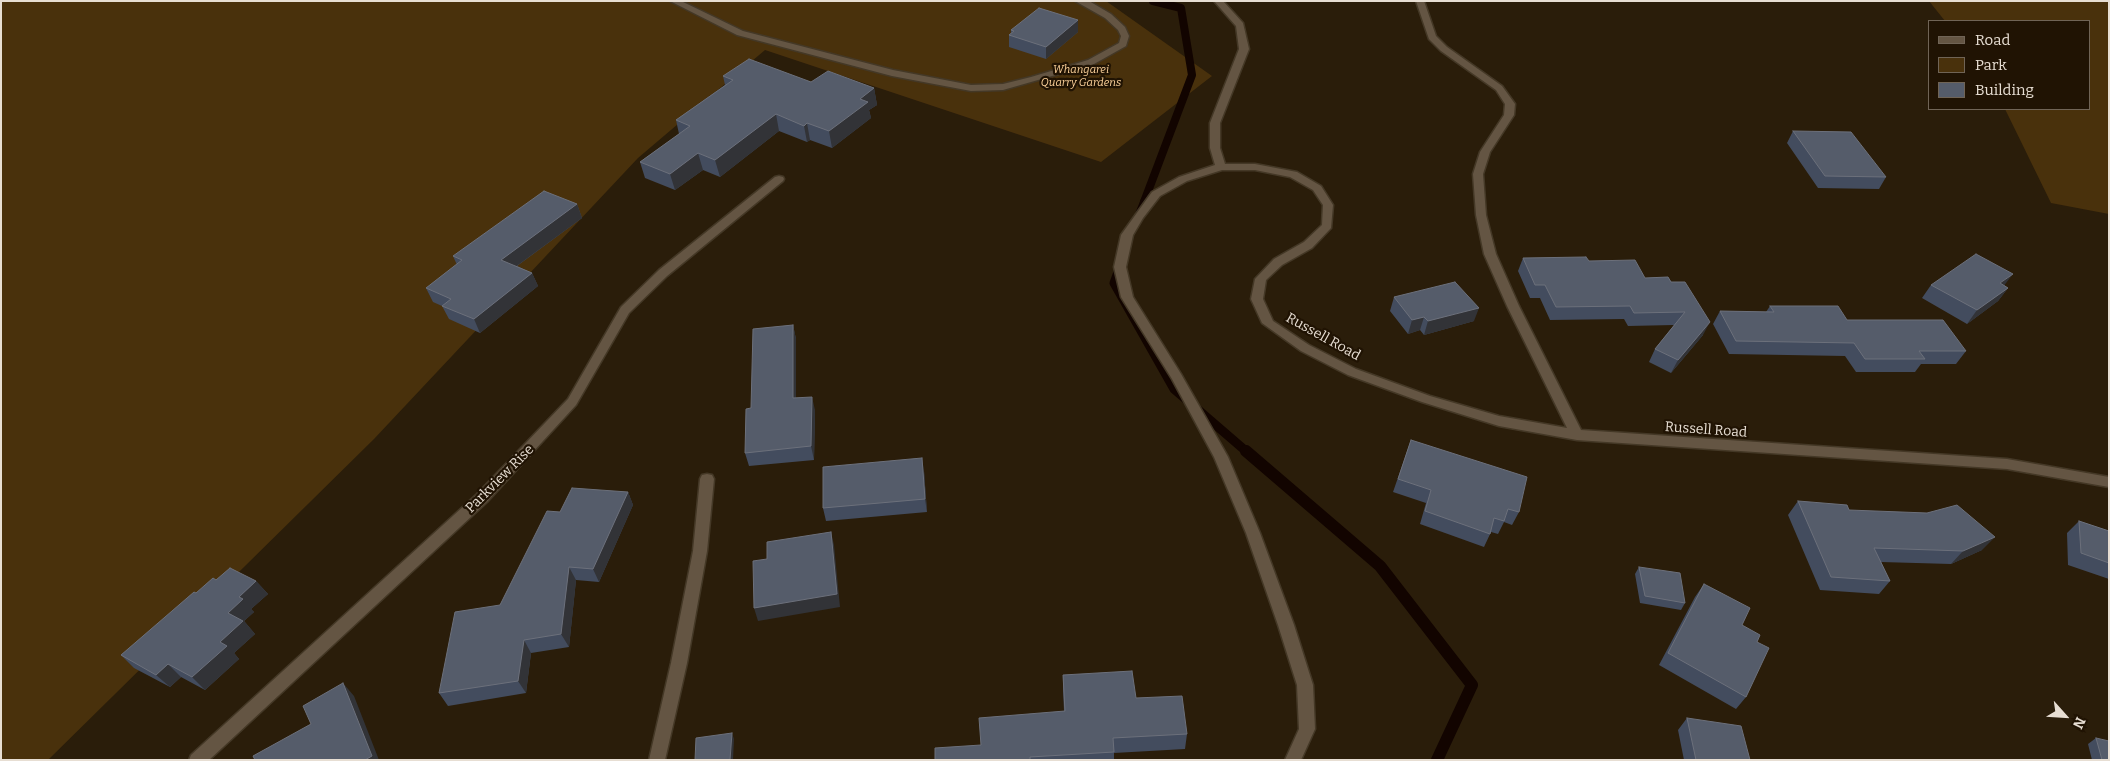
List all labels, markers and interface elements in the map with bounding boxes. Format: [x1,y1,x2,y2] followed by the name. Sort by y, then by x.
[1928,20,2090,110] legend
[1975,31,2010,49] text: Road
[1975,56,2007,74] text: Park
[1041,63,1121,89] park label: Whangarei Quarry Gardens
[1975,81,2034,99] text: Building
[1283,310,1363,364] street label: Russell Road
[1664,419,1748,441] street label: Russell Road
[462,441,538,517] street label: Parkview Rise
[2040,691,2090,741] north arrow
[2069,714,2089,731] text: N

